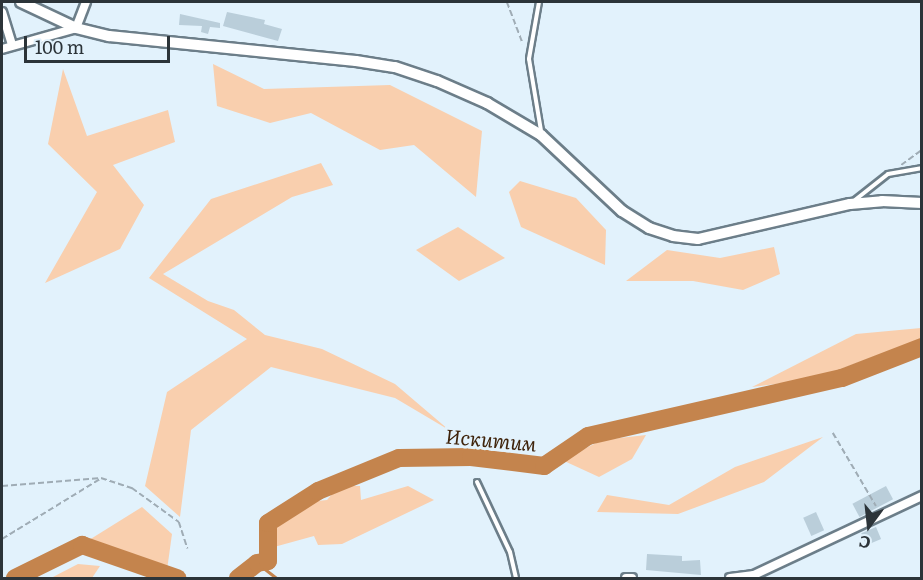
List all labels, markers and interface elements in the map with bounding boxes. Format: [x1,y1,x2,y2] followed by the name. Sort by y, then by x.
[27,24,172,62] scale bar
[35,33,84,60] text: 100 m
[444,423,538,455] water label: Искитим
[839,496,899,556] north arrow
[856,530,873,556] text: С

